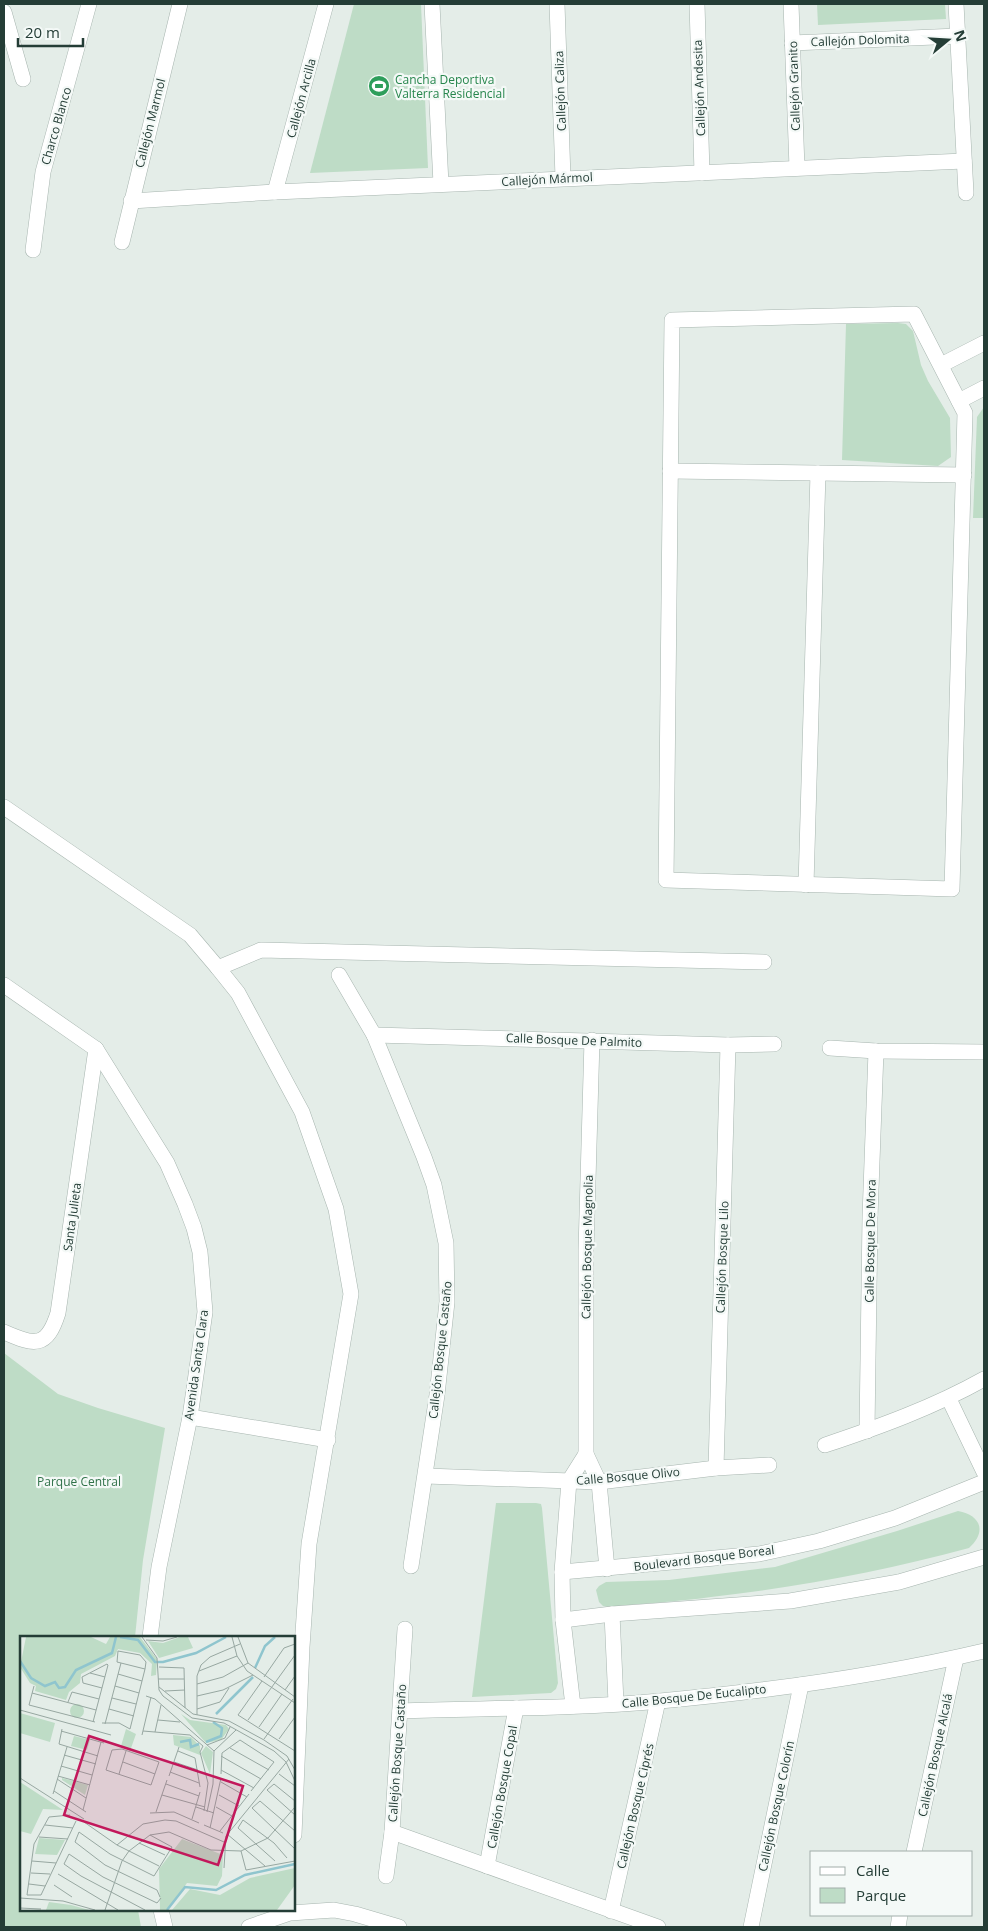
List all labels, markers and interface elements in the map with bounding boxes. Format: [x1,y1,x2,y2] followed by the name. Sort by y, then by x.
[18,15,82,47] scale bar
[923,15,973,65] north arrow
[25,22,60,42] text: 20 m
[950,27,972,44] text: N
[810,30,910,50] street label: Callejón Dolomita
[689,39,709,137] street label: Callejón Andesita
[784,41,804,131] street label: Callejón Granito
[550,51,570,131] street label: Callejón Caliza
[282,56,320,140] street label: Callejón Arcilla
[395,71,505,102] place label: Cancha Deportiva Valterra Residencial
[367,74,391,98] sports icon: Cancha Deportiva Valterra Residencial
[131,77,169,169] street label: Callejón Marmol
[37,85,75,167] street label: Charco Blanco
[501,168,593,190] street label: Callejón Mármol
[505,1029,643,1051] street label: Calle Bosque De Palmito
[577,1175,597,1319] street label: Callejón Bosque Magnolia
[860,1179,880,1303] street label: Calle Bosque De Mora
[59,1182,85,1252] street label: Santa Julieta
[712,1200,732,1314] street label: Callejón Bosque Lilo
[424,1280,456,1420] street label: Callejón Bosque Castaño
[180,1309,212,1421] street label: Avenida Santa Clara
[575,1463,681,1489] street label: Calle Bosque Olivo
[37,1473,121,1490] park label: Parque Central
[633,1541,775,1575] street label: Boulevard Bosque Boreal
[20,1636,295,1911] inset map
[621,1680,767,1712] street label: Calle Bosque De Eucalipto
[384,1683,410,1823] street label: Callejón Bosque Castaño
[914,1692,956,1818] street label: Callejón Bosque Alcalá
[483,1724,521,1850] street label: Callejón Bosque Copal
[754,1739,798,1873] street label: Callejón Bosque Colorín
[612,1741,658,1870] street label: Callejón Bosque Ciprés
[810,1851,973,1916] legend
[856,1860,890,1880] text: Calle
[856,1885,906,1905] text: Parque

